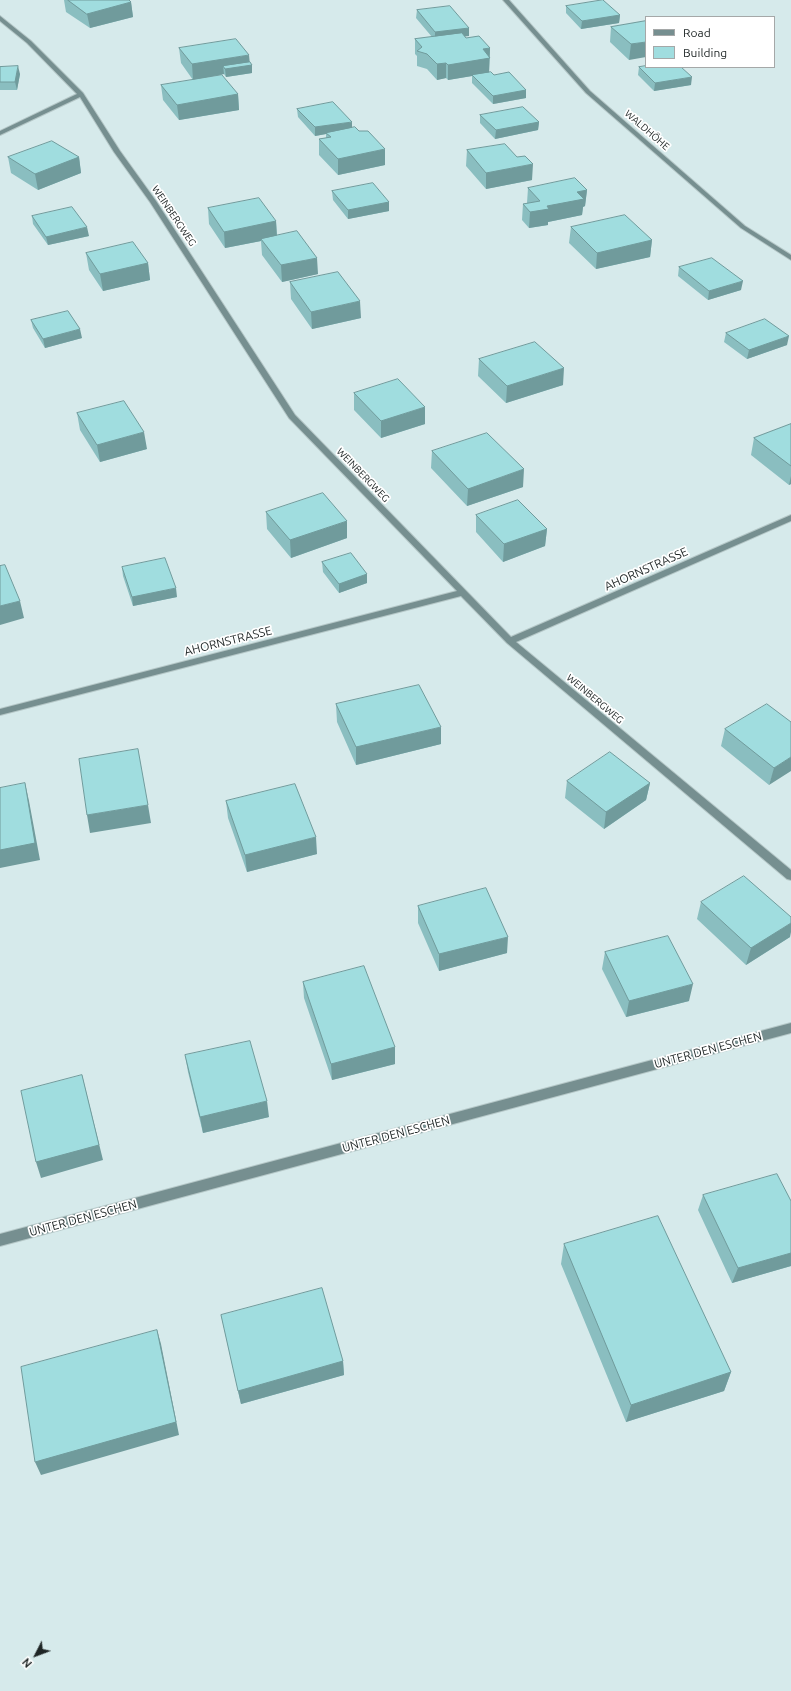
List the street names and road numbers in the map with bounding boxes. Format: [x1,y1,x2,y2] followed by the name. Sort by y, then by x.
[622,107,672,153] street label: WALDHÖHE
[149,183,199,249] street label: WEINBERGWEG
[334,445,392,505] street label: WEINBERGWEG
[602,544,690,594] street label: AHORNSTRASSE
[183,623,273,659] street label: AHORNSTRASSE
[564,672,626,726] street label: WEINBERGWEG
[653,1029,763,1071] street label: UNTER DEN ESCHEN
[341,1113,451,1155] street label: UNTER DEN ESCHEN
[28,1197,138,1239] street label: UNTER DEN ESCHEN

